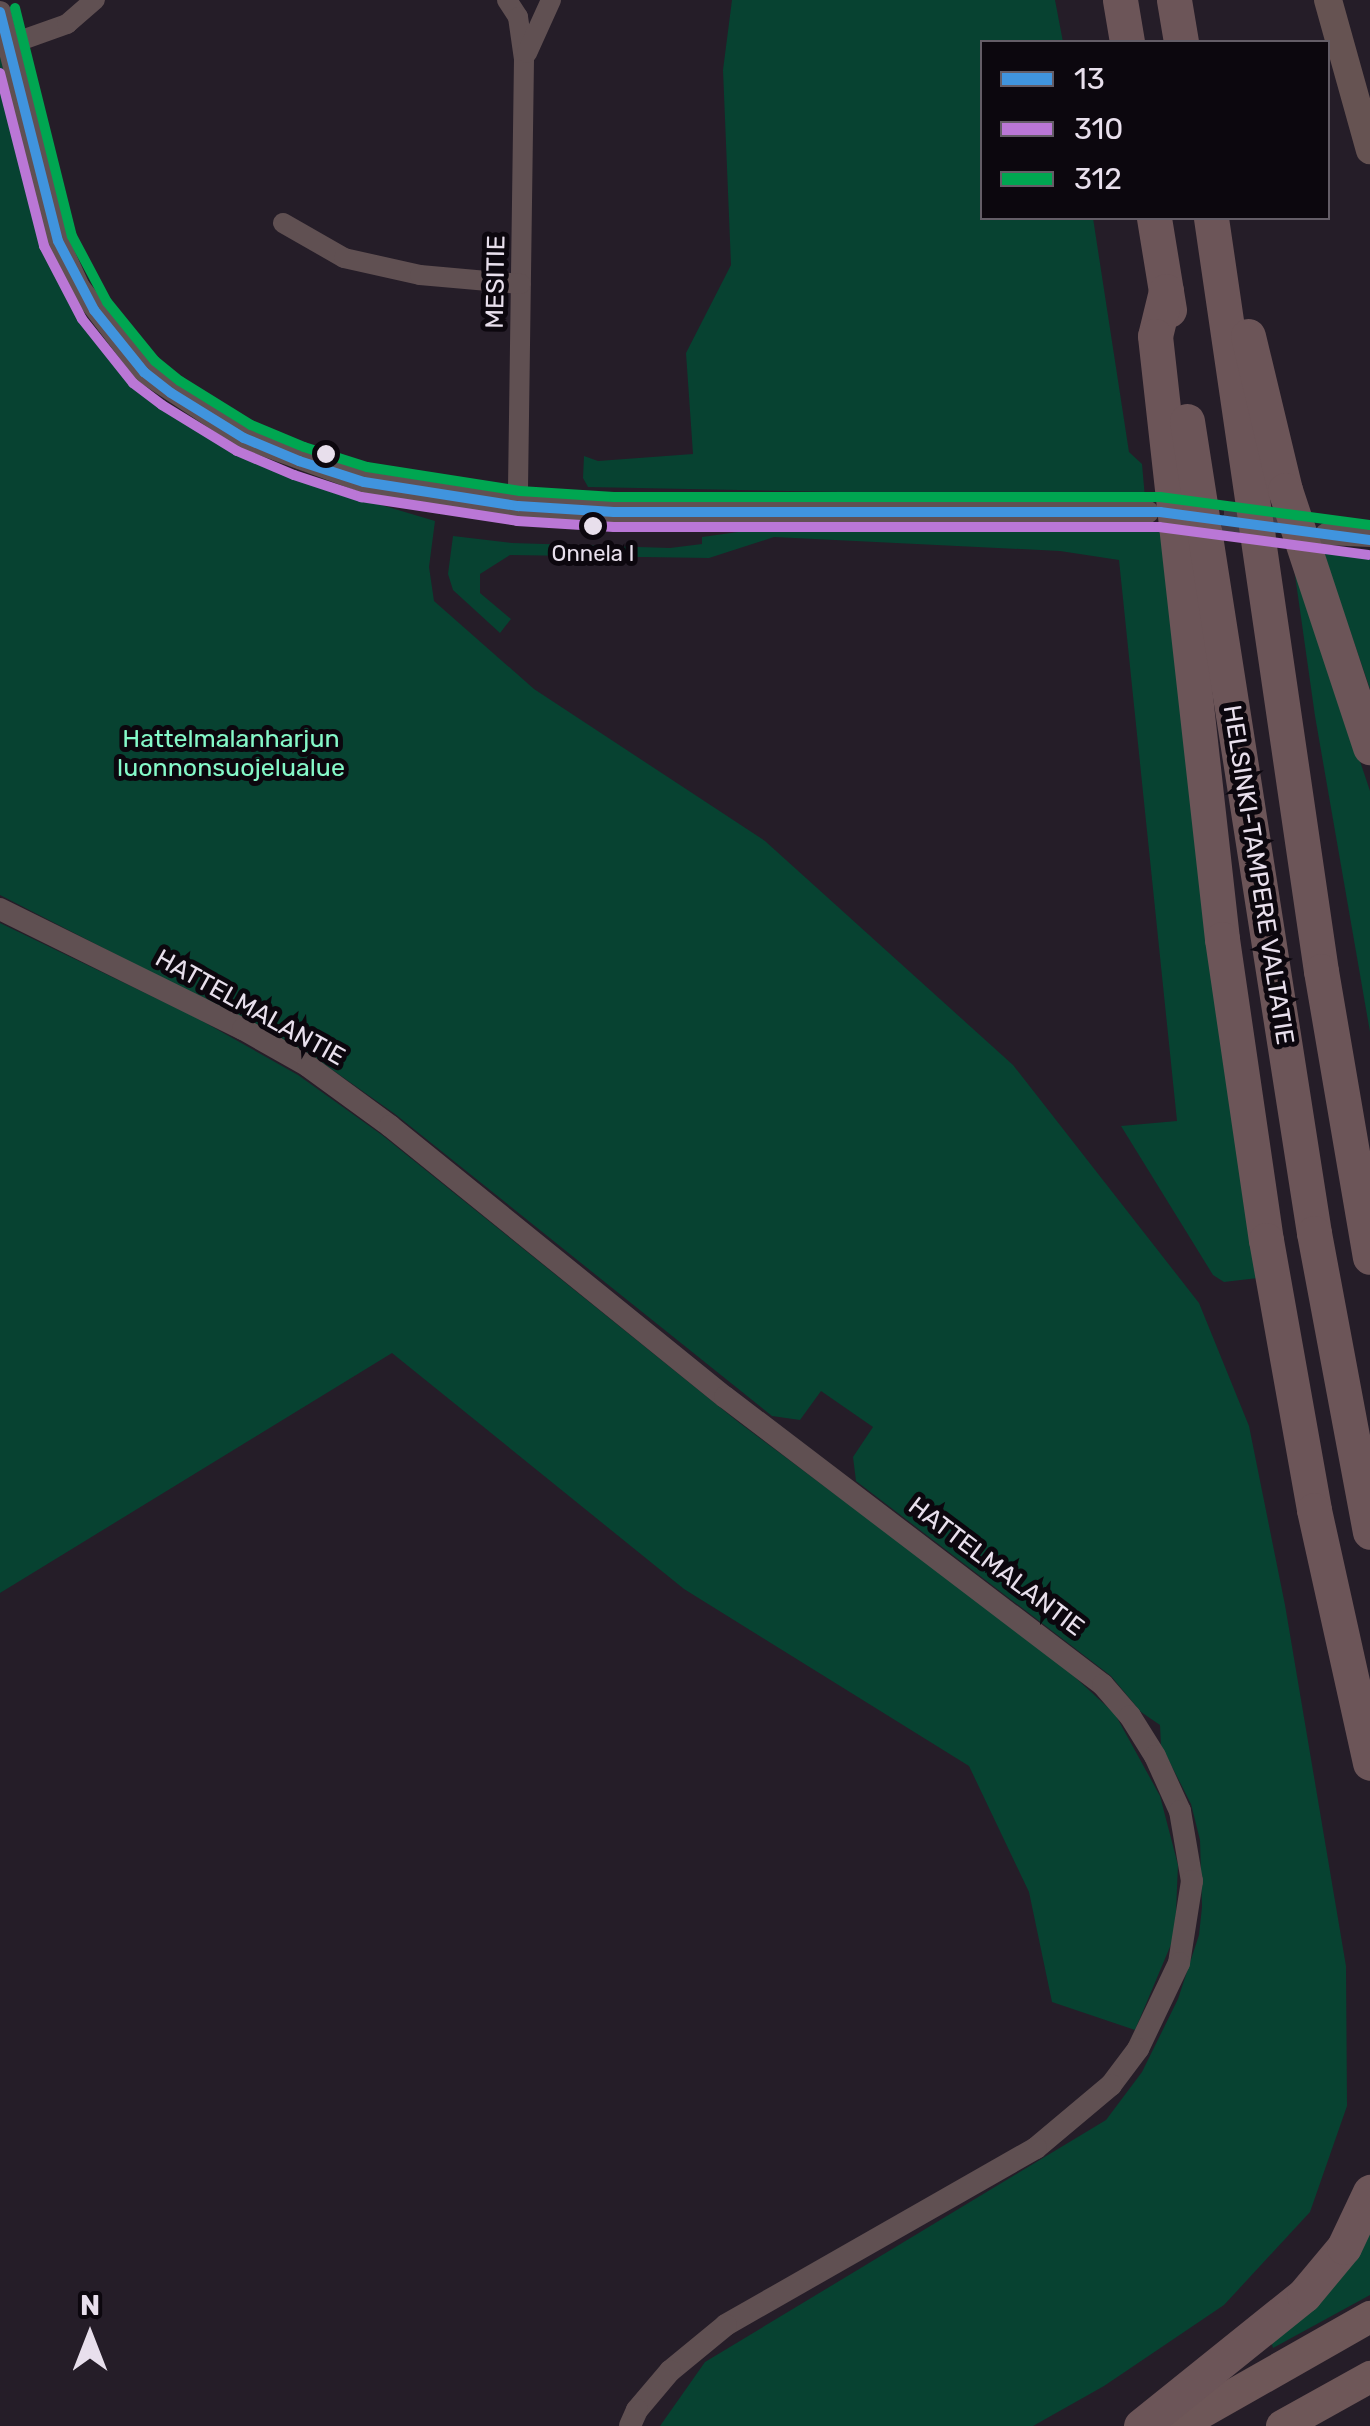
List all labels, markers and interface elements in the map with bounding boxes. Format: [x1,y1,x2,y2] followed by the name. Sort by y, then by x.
[980,40,1330,220] legend
[1074,61,1105,97] text: 13
[1074,111,1123,147] text: 310
[1074,161,1122,197] text: 312
[480,235,512,329] street label: MESITIE
[316,444,336,464] unlabelled marker
[583,516,603,536] marker: Onnela I
[552,541,634,567] place label: Onnela I
[1216,703,1300,1047] street label: HELSINKI-TAMPERE VALTATIE
[117,725,345,784] park label: Hattelmalanharjun luonnonsuojelualue
[150,943,350,1073] street label: HATTELMALANTIE
[902,1491,1090,1643] street label: HATTELMALANTIE
[40,2286,140,2386] north arrow
[80,2289,100,2322] text: N

